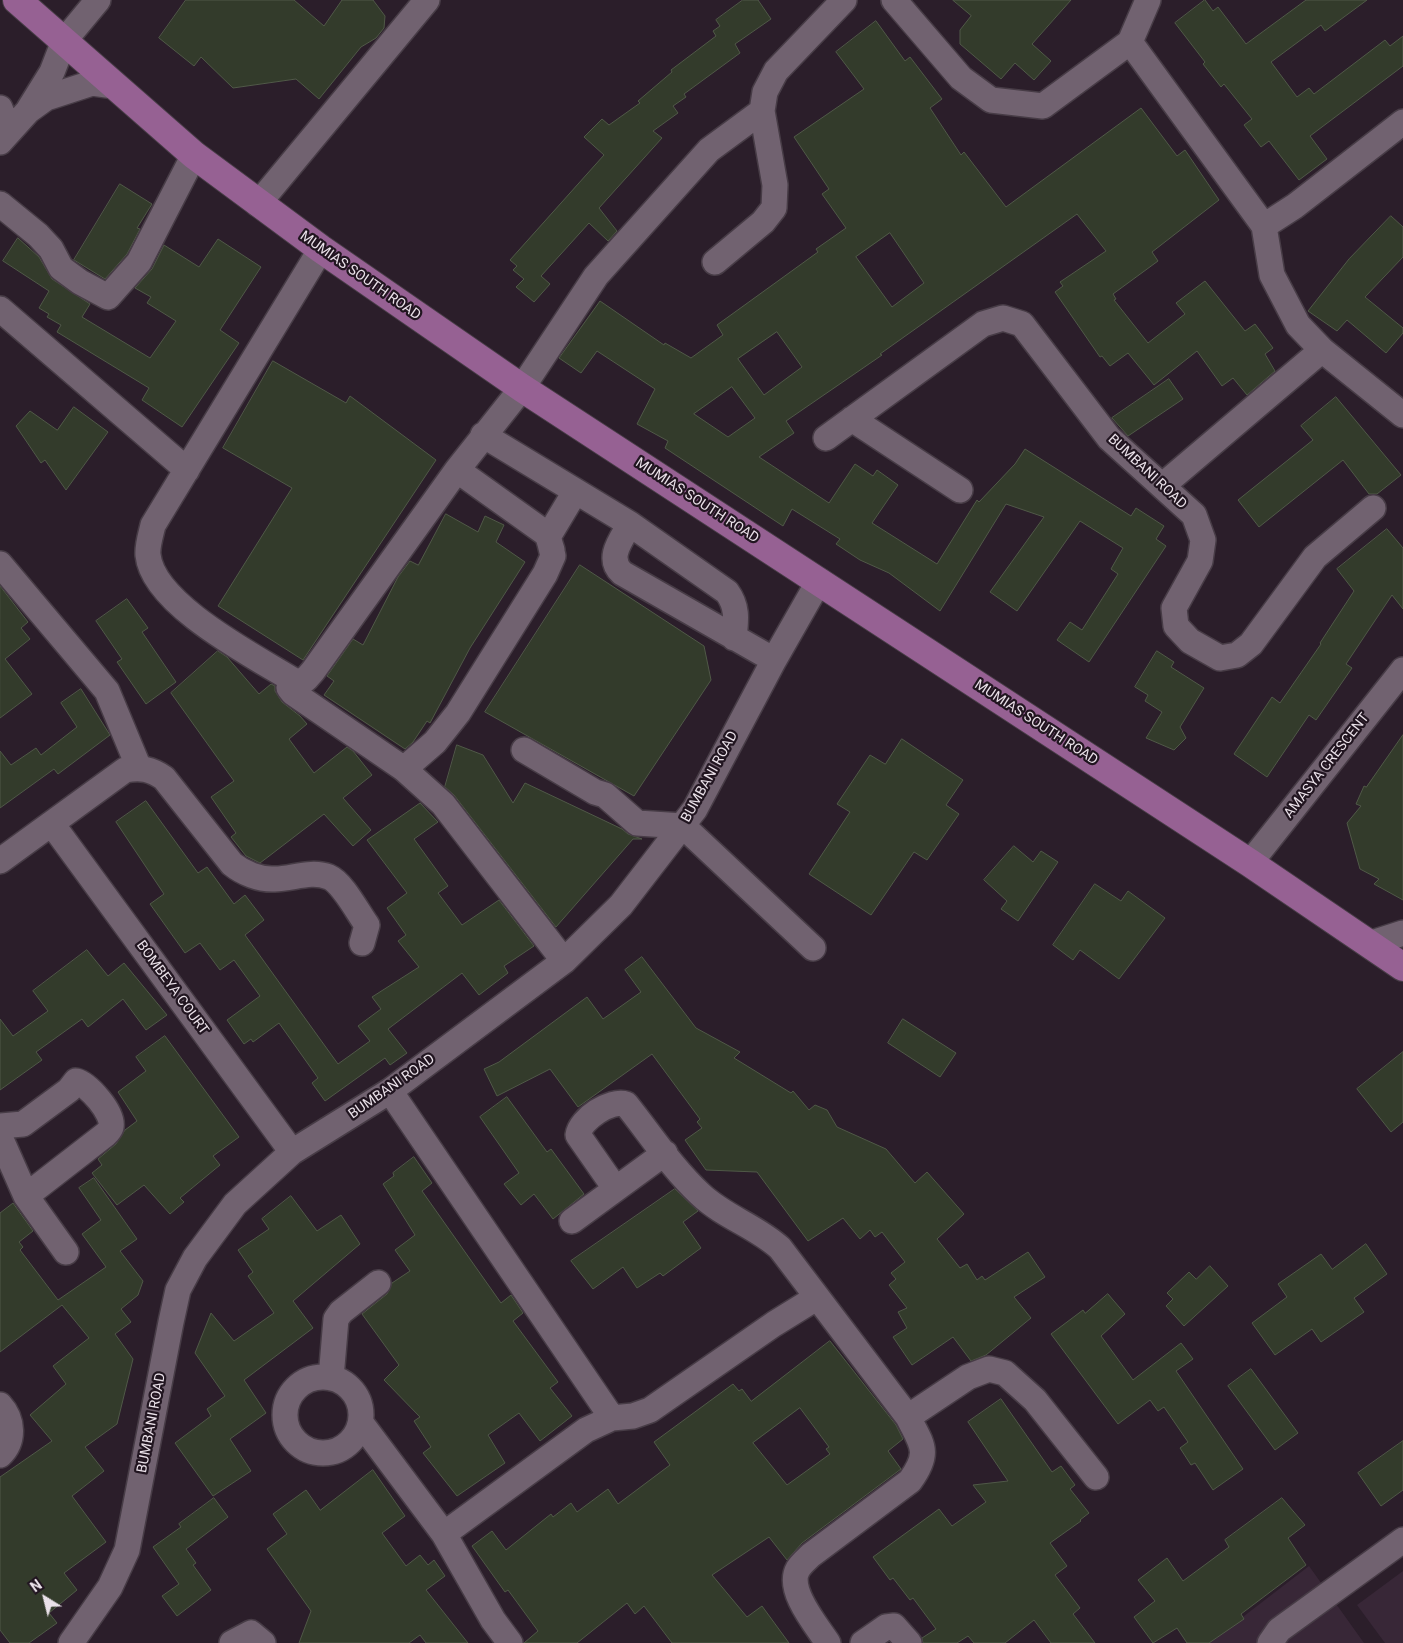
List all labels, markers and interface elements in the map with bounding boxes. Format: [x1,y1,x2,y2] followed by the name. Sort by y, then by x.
[296,228,424,324] street label: MUMIAS SOUTH ROAD
[1104,431,1190,513] street label: BUMBANI ROAD
[632,455,762,547] street label: MUMIAS SOUTH ROAD
[971,677,1101,769] street label: MUMIAS SOUTH ROAD
[1281,710,1373,822] street label: AMASYA CRESCENT
[678,729,742,825] street label: BUMBANI ROAD
[132,938,212,1038] street label: BOMBEYA COURT
[346,1051,438,1123] street label: BUMBANI ROAD
[134,1372,170,1474] street label: BUMBANI ROAD
[20,1573,70,1623] north arrow
[27,1576,45,1595] text: N

